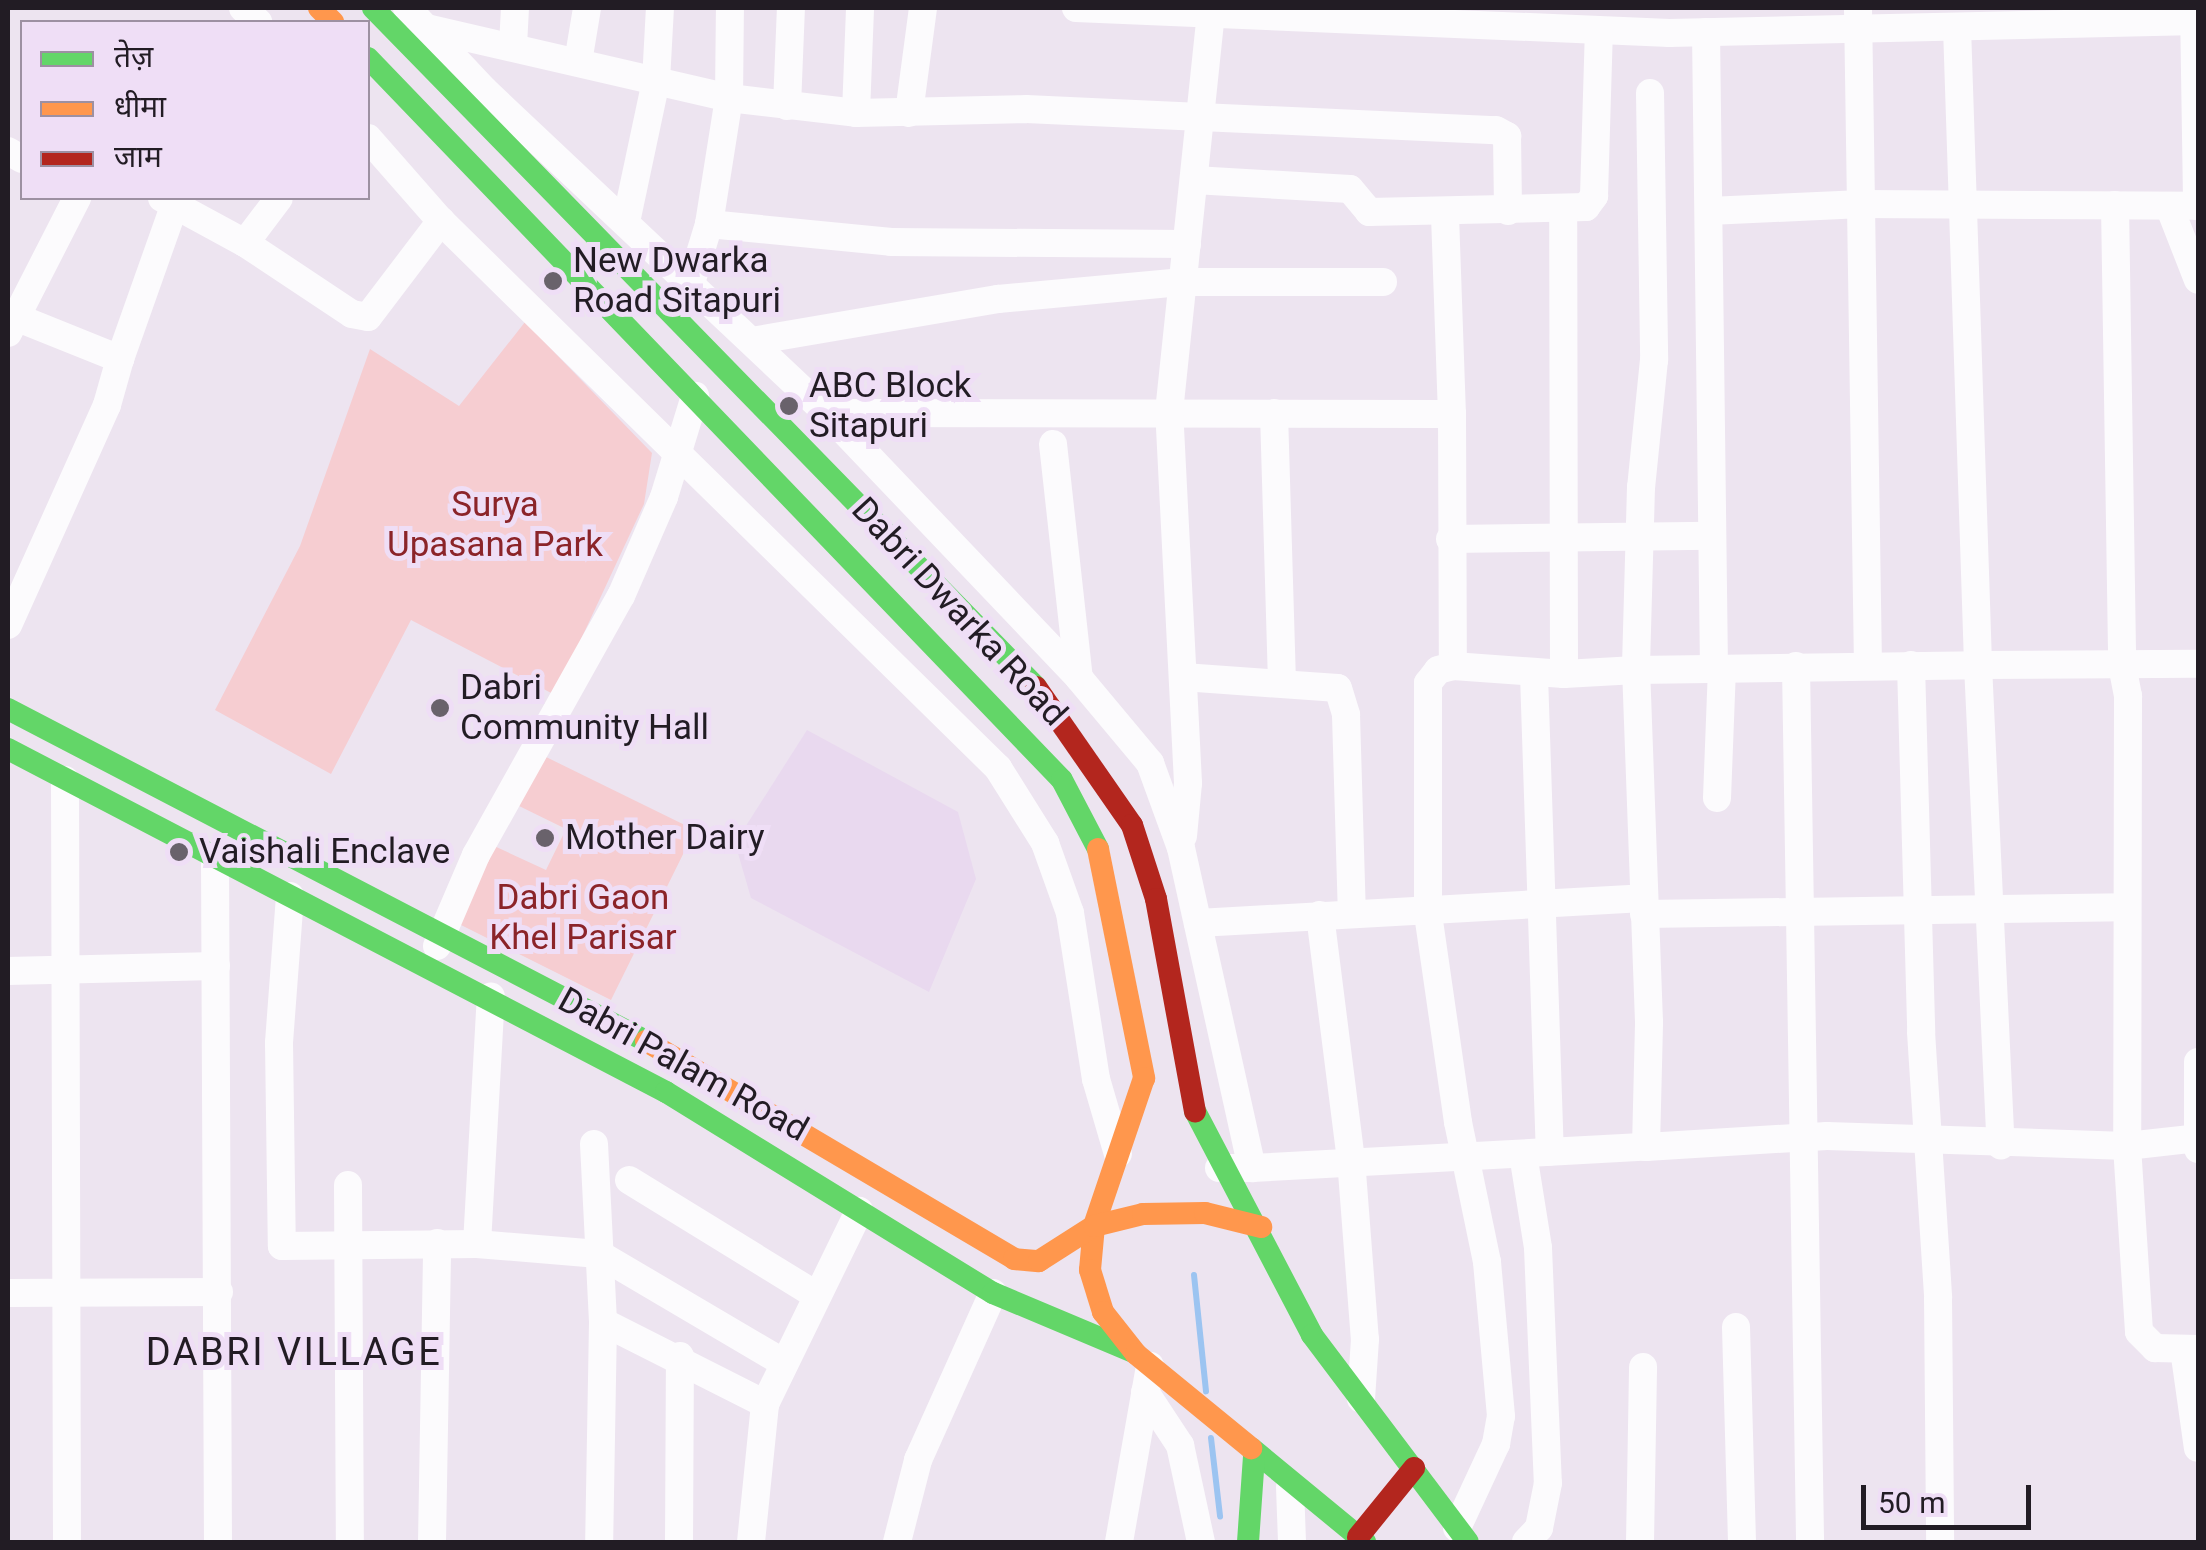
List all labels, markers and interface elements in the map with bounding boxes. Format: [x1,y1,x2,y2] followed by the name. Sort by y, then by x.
[20,20,370,200] legend
[114,39,153,74] text: तेज़
[114,89,166,124] text: धीमा
[114,139,162,174] text: जाम
[573,240,781,322] place label: New Dwarka Road Sitapuri
[542,270,564,292] marker: New Dwarka Road Sitapuri
[809,365,971,447] place label: ABC Block Sitapuri
[778,395,800,417] marker: ABC Block Sitapuri
[387,484,603,566] park label: Surya Upasana Park
[842,489,1076,735] street label: Dabri Dwarka Road
[460,667,709,749] place label: Dabri Community Hall
[429,697,451,719] marker: Dabri Community Hall
[565,817,765,859] place label: Mother Dairy
[534,827,556,849] marker: Mother Dairy
[199,831,450,873] place label: Vaishali Enclave
[168,841,190,863] marker: Vaishali Enclave
[489,877,677,959] park label: Dabri Gaon Khel Parisar
[551,979,815,1151] street label: Dabri Palam Road
[146,1330,442,1376] district label: DABRI VILLAGE
[1866,1465,2036,1527] scale bar
[1878,1485,1945,1520] text: 50 m

